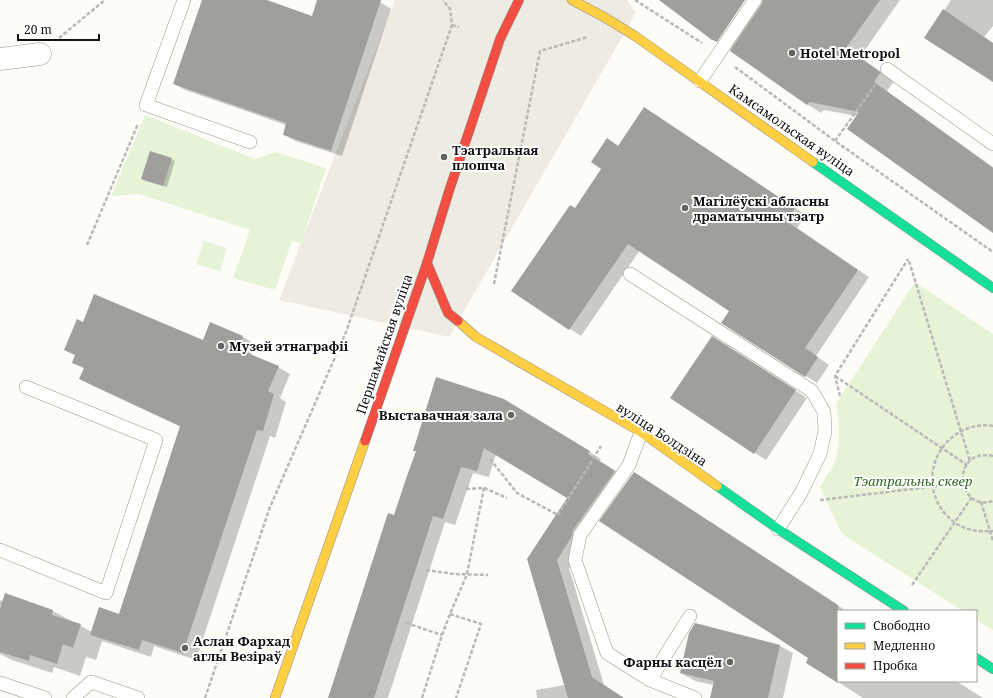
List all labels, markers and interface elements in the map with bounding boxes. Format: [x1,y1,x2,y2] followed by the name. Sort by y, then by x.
[18,16,99,42] scale bar
[24,21,52,38] text: 20 m
[800,44,901,62] place label: Hotel Metropol
[787,48,797,58] marker: Hotel Metropol
[726,80,858,180] street label: Камсамольская вуліца
[452,141,539,174] place label: Тэатральная плошча
[439,152,449,162] marker: Тэатральная плошча
[693,192,830,225] place label: Магілёўскі абласны драматычны тэатр
[680,203,690,213] marker: Магілёўскі абласны драматычны тэатр
[352,271,416,417] street label: Першамайская вуліца
[229,337,349,355] place label: Музей этнаграфіі
[216,341,226,351] marker: Музей этнаграфіі
[613,398,711,470] street label: вуліца Болдзіна
[379,406,503,424] place label: Выставачная зала
[506,410,516,420] marker: Выставачная зала
[854,472,972,490] park label: Тэатральны сквер
[837,610,977,682] legend
[873,617,930,634] text: Свободно
[193,632,290,665] place label: Аслан Фархад аглы Везіраў
[873,637,935,654] text: Медленно
[180,643,190,653] marker: Аслан Фархад аглы Везіраў
[623,653,722,671] place label: Фарны касцёл
[725,657,735,667] marker: Фарны касцёл
[873,657,918,674] text: Пробка

